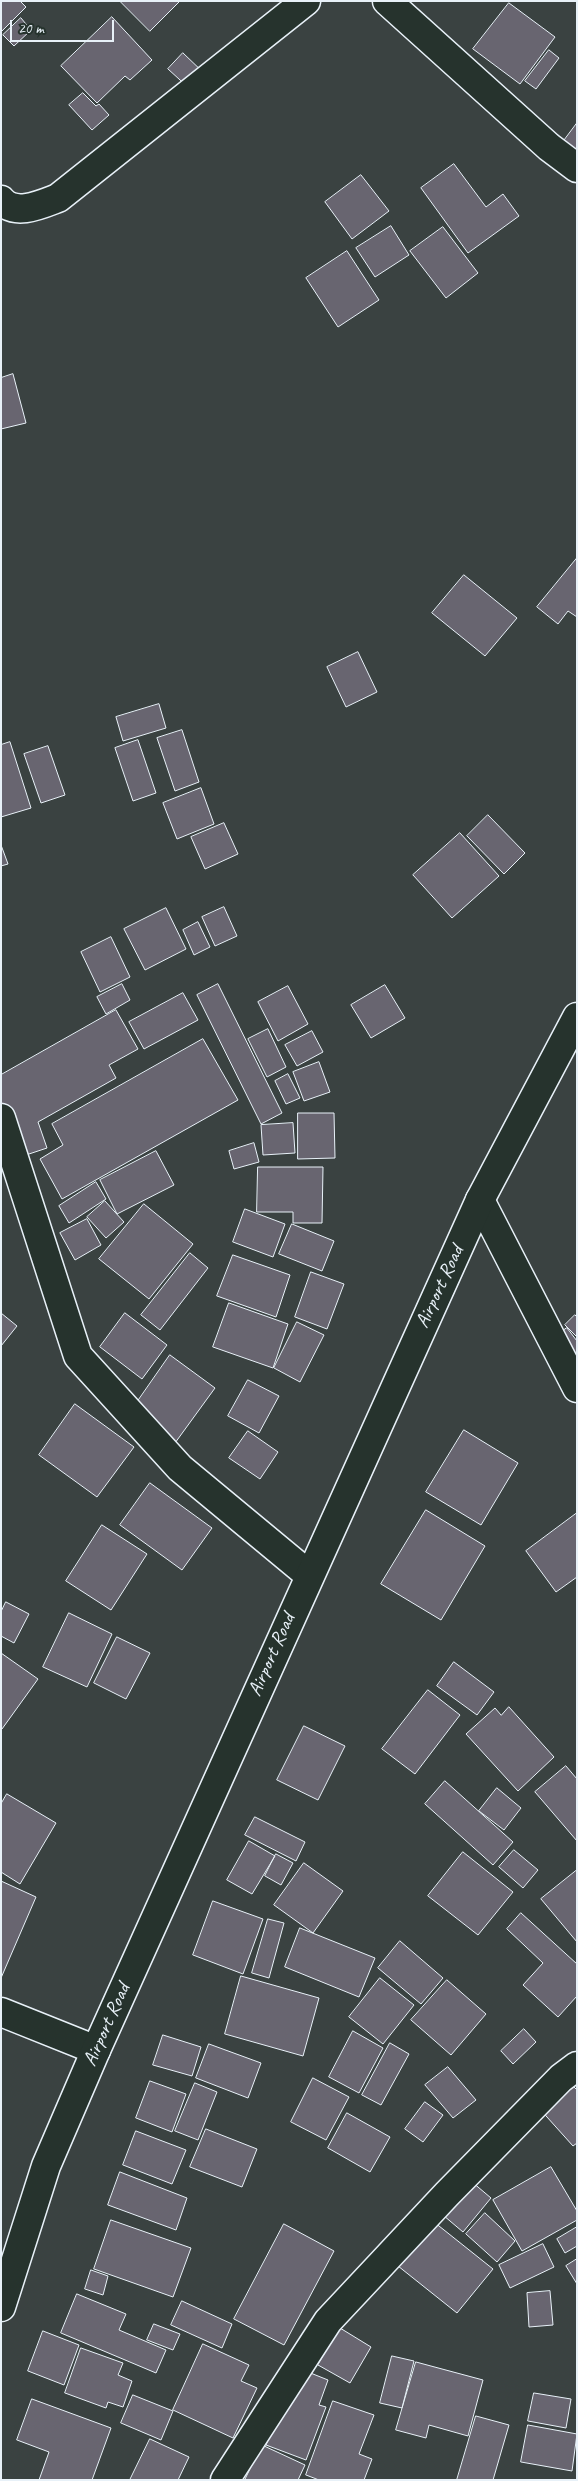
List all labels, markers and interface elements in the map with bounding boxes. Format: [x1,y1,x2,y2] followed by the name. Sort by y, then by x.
[12,10,116,42] scale bar
[18,19,44,38] text: 20 m
[411,1242,469,1332] street label: Airport Road
[243,1610,301,1700] street label: Airport Road
[78,1980,136,2070] street label: Airport Road

